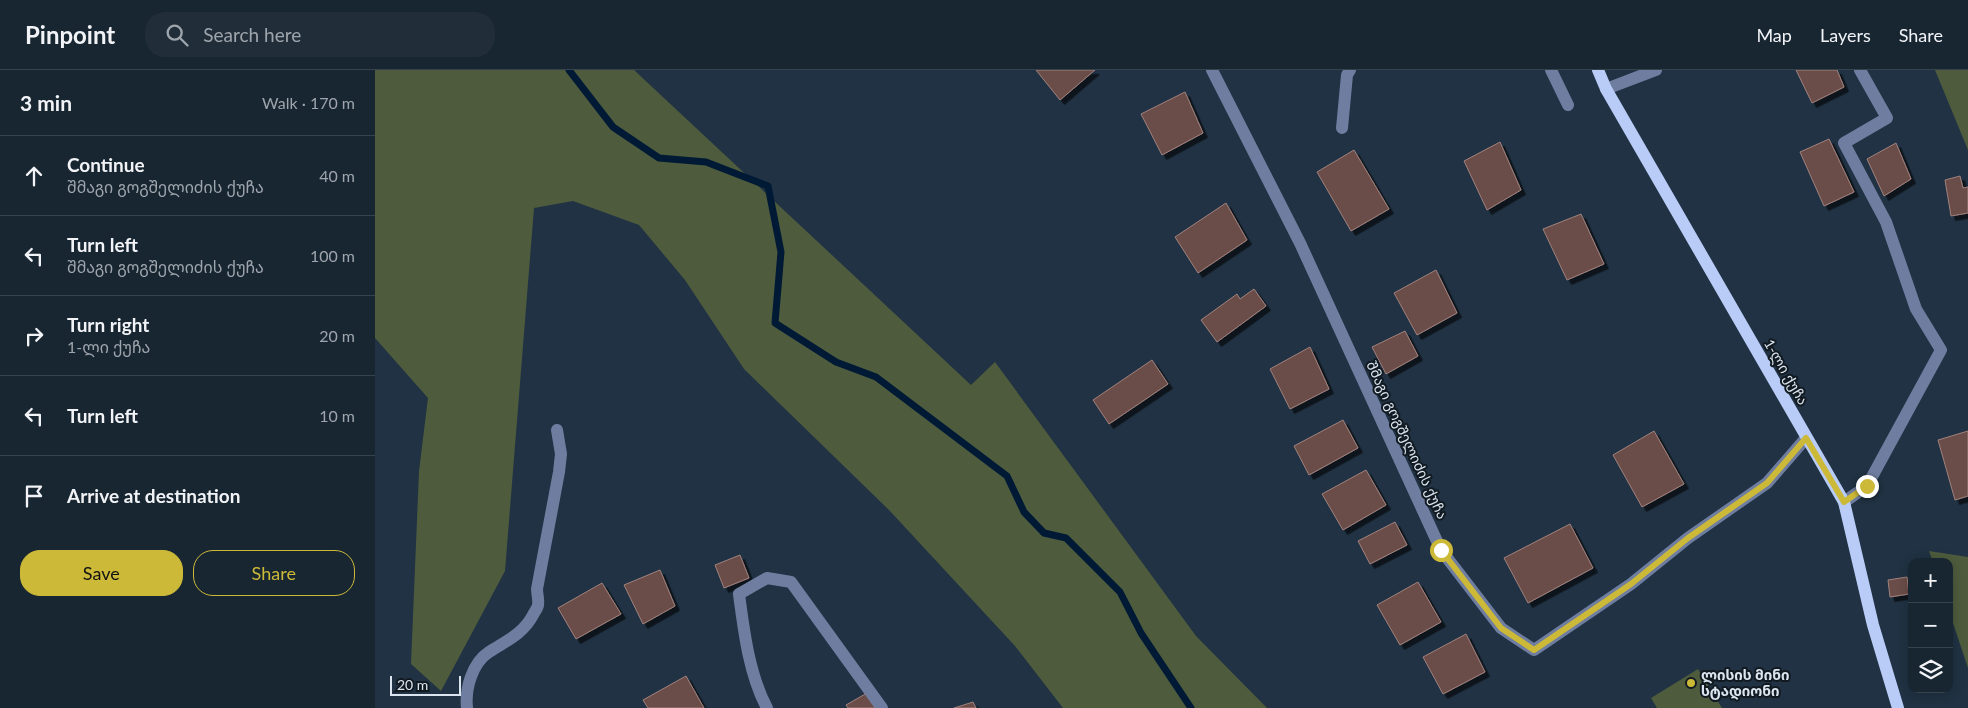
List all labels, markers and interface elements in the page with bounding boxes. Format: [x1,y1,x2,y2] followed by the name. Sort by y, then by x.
[145,12,495,57] search box
[25,20,115,49] text: Pinpoint
[163,21,191,49] icon: search
[203,23,301,46] text: Search here
[1756,24,1792,46] text: Map
[1820,24,1871,46] text: Layers
[1899,24,1943,46] text: Share
[20,90,72,115] text: 3 min
[262,93,355,112] text: Walk · 170 m
[67,153,145,176] text: Continue
[20,162,48,190] icon: ahead
[319,166,355,185] text: 40 m
[67,177,264,196] text: შმაგი გოგშელიძის ქუჩა
[67,233,138,256] text: Turn left
[20,242,48,270] icon: left
[310,246,355,265] text: 100 m
[67,257,264,276] text: შმაგი გოგშელიძის ქუჩა
[67,313,149,336] text: Turn right
[20,322,48,350] icon: right
[319,326,355,345] text: 20 m
[1760,336,1812,408] street label: 1-ლი ქუჩა
[67,337,150,356] text: 1-ლი ქუჩა
[1362,358,1452,522] street label: შმაგი გოგშელიძის ქუჩა
[20,402,48,430] icon: left
[67,404,138,427] text: Turn left
[319,406,355,425] text: 10 m
[1856,475,1879,498] route end
[20,482,48,510] icon: arrive
[67,484,240,507] text: Arrive at destination
[1430,539,1453,562] route start
[20,550,183,596] button: Save
[193,550,355,596] button: Share
[1908,558,1953,693] map controls
[1908,558,1953,603] button: +
[1908,603,1953,648] button: −
[1908,648,1953,693] button: layers
[1701,666,1789,700] place label: ლისის მინი სტადიონი
[390,673,461,696] scale bar
[397,676,428,693] text: 20 m
[1685,677,1697,689] marker: ლისის მინი სტადიონი

